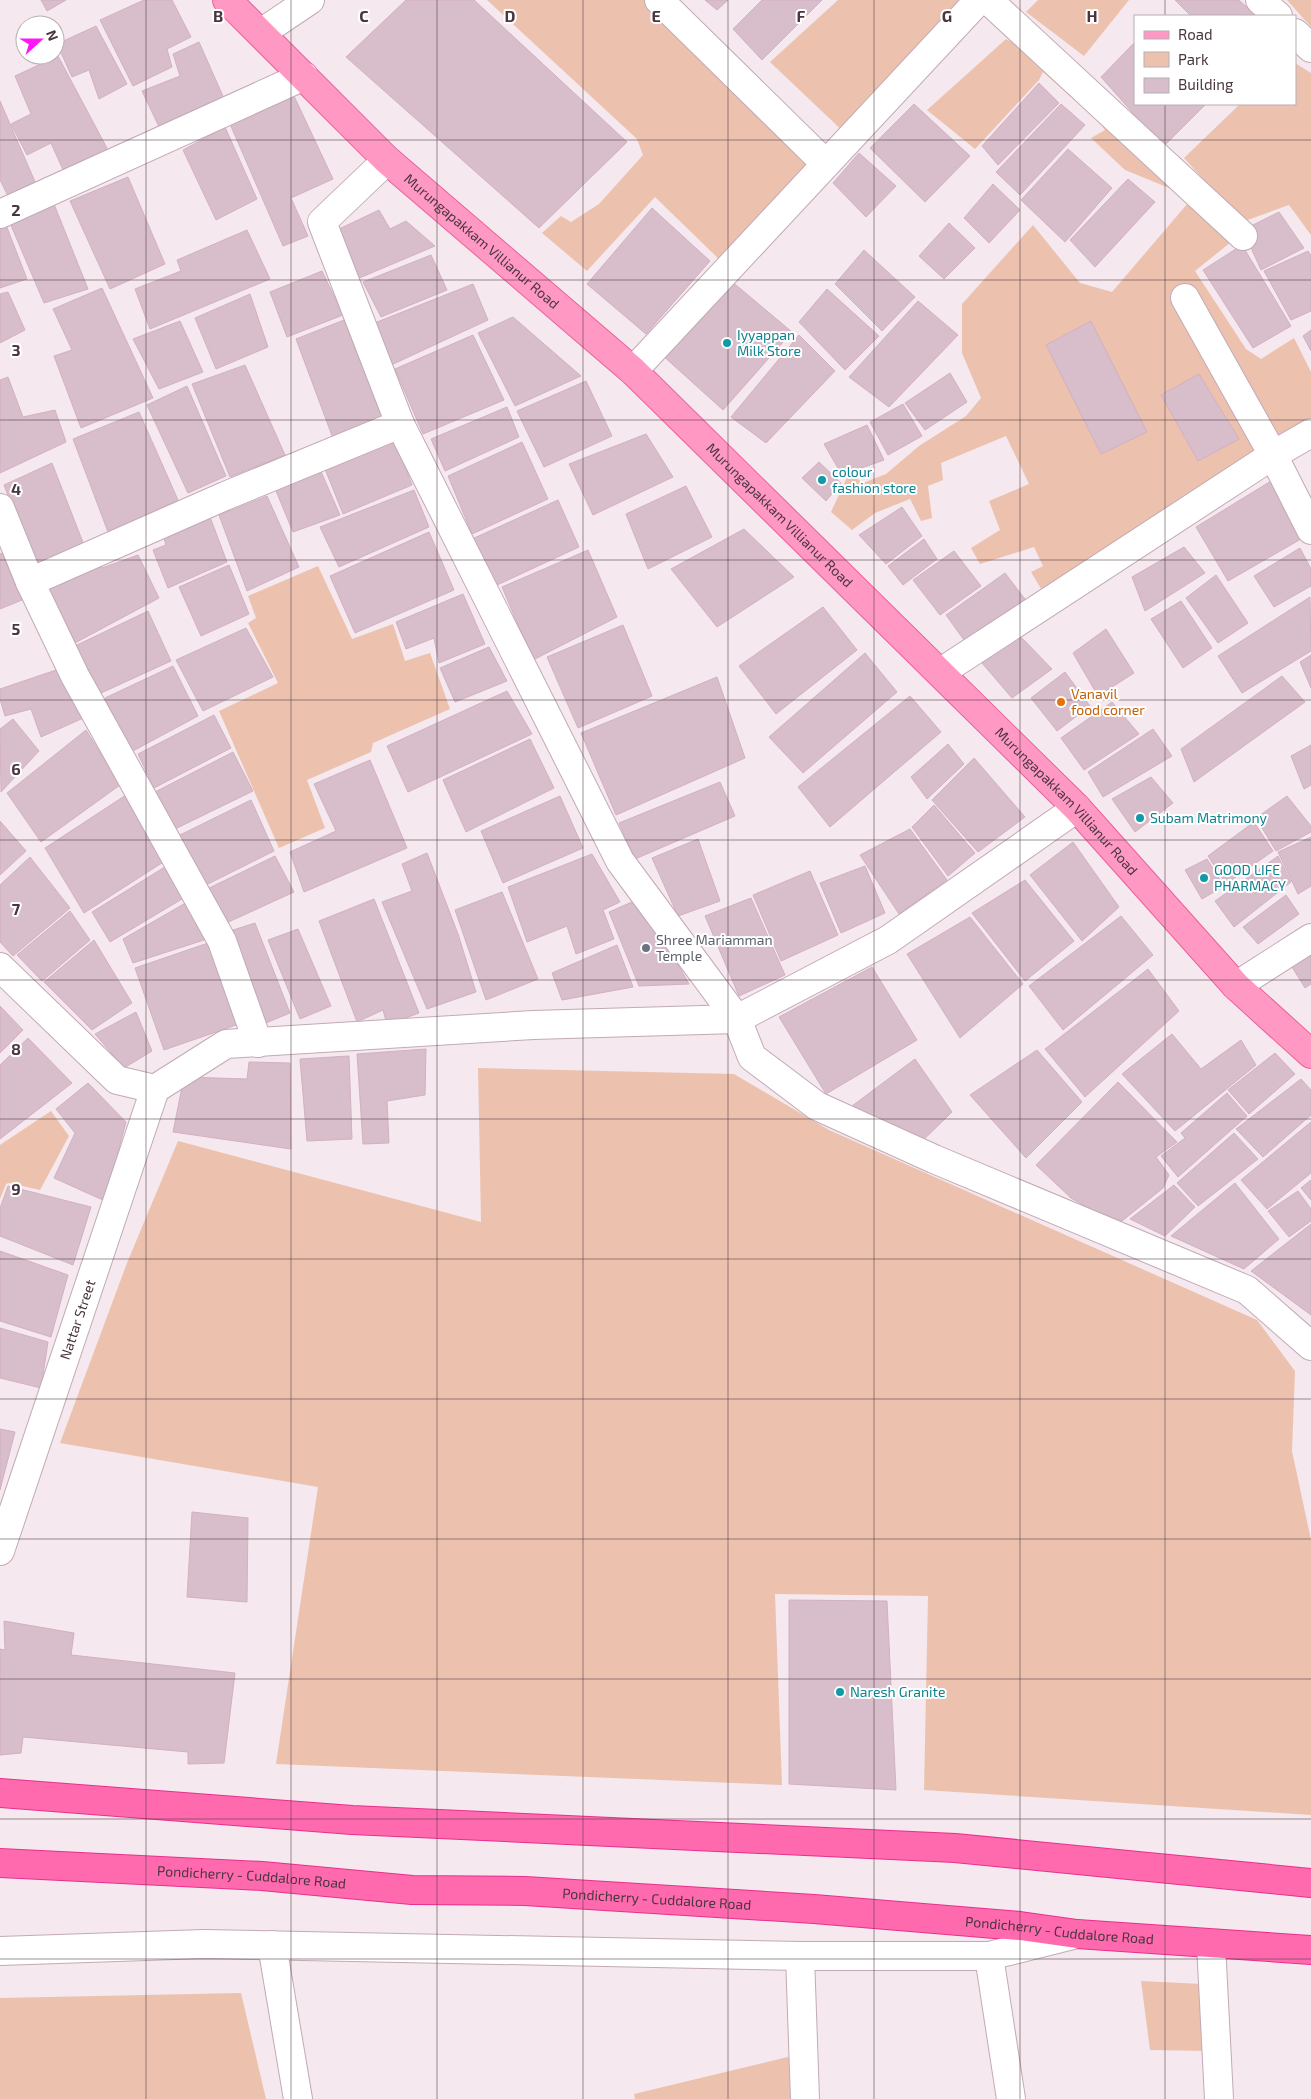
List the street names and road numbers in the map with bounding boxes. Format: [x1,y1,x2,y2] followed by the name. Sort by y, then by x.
[401,170,563,312] street label: Murungapakkam Villianur Road
[703,439,857,591] street label: Murungapakkam Villianur Road
[992,723,1142,878] street label: Murungapakkam Villianur Road
[56,1277,98,1362] street label: Nattar Street
[157,1862,347,1892] street label: Pondicherry - Cuddalore Road
[562,1884,752,1913] street label: Pondicherry - Cuddalore Road
[965,1913,1154,1947] street label: Pondicherry - Cuddalore Road

